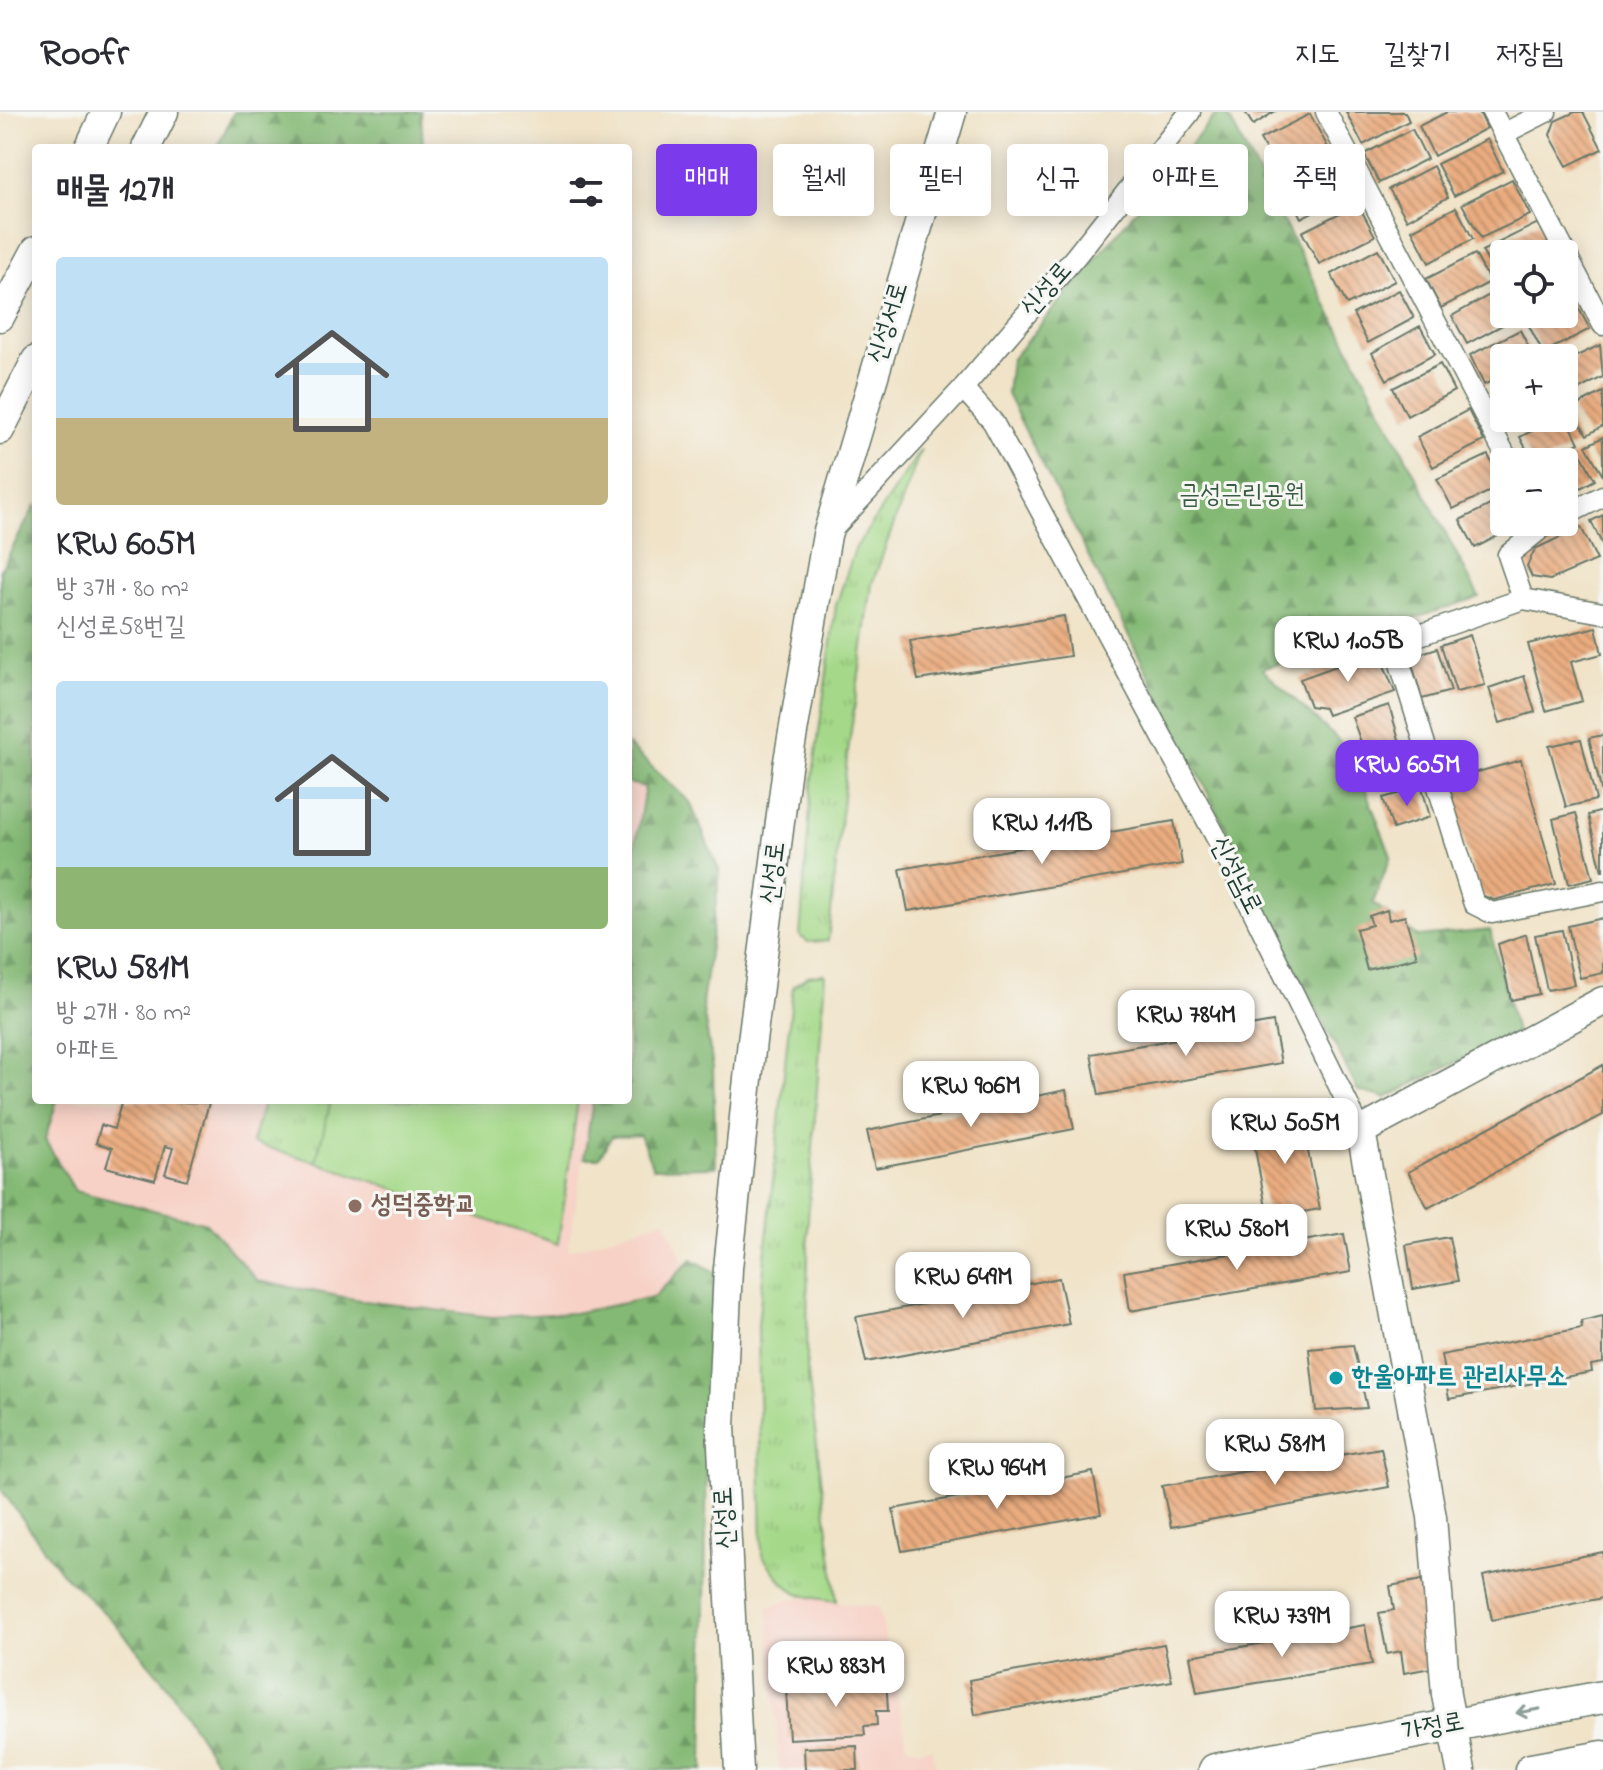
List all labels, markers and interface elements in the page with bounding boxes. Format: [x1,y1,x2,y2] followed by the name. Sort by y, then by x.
[40,27,129,83] text: Roofr
[1295,35,1340,76] text: 지도
[1384,35,1451,76] text: 길찾기
[1495,35,1563,76] text: 저장됨
[656,144,757,216] chip: 매매
[773,144,874,216] chip: 월세
[890,144,991,216] chip: 필터
[1007,144,1108,216] chip: 신규
[1124,144,1248,216] chip: 아파트
[1264,144,1365,216] chip: 주택
[56,167,174,217] text: 매물 12개
[564,170,608,214] icon: filters
[1490,240,1578,536] map controls
[1490,240,1578,328] button: locate
[1012,254,1082,326] street label: 신성로
[859,277,919,369] street label: 신성서로
[260,309,404,453] icon: home
[1490,344,1578,432] button: +
[1490,448,1578,536] button: −
[1179,477,1305,515] park label: 금성근린공원
[56,521,196,571] text: KRW 605M
[56,571,189,609] text: 방 3개 · 80 m²
[56,609,185,647] text: 신성로58번길
[1256,616,1440,684] pin: KRW 1.05B
[1293,623,1403,661] text: KRW 1.05B
[260,733,404,877] icon: home
[1324,740,1490,808] pin: KRW 605M
[1354,747,1460,785] text: KRW 605M
[950,798,1134,866] pin: KRW 1.11B
[991,805,1093,843] text: KRW 1.11B
[1199,830,1271,922] street label: 신성남로
[751,840,797,906] street label: 신성로
[56,945,190,995] text: KRW 581M
[1103,990,1269,1058] pin: KRW 784M
[56,995,191,1033] text: 방 2개 · 80 m²
[1136,997,1236,1035] text: KRW 784M
[56,1033,119,1071] text: 아파트
[888,1061,1054,1129] pin: KRW 906M
[921,1068,1021,1106] text: KRW 906M
[1202,1098,1368,1166] pin: KRW 505M
[1230,1105,1340,1143] text: KRW 505M
[371,1187,476,1225] place label: 성덕중학교
[346,1197,364,1215] marker: 성덕중학교
[1154,1204,1320,1272] pin: KRW 580M
[1184,1211,1290,1249] text: KRW 580M
[880,1252,1046,1320] pin: KRW 649M
[913,1259,1013,1297] text: KRW 649M
[1351,1359,1568,1397] place label: 한울아파트 관리사무소
[1327,1369,1345,1387] marker: 한울아파트 관리사무소
[1192,1419,1358,1487] pin: KRW 581M
[1224,1426,1326,1464] text: KRW 581M
[914,1443,1080,1511] pin: KRW 964M
[947,1450,1047,1488] text: KRW 964M
[705,1486,747,1550] street label: 신성로
[1199,1591,1365,1659] pin: KRW 739M
[1233,1598,1331,1636] text: KRW 739M
[753,1641,919,1709] pin: KRW 883M
[786,1648,886,1686] text: KRW 883M
[1399,1703,1467,1753] street label: 가정로
[1515,1704,1541,1719] one-way arrow

